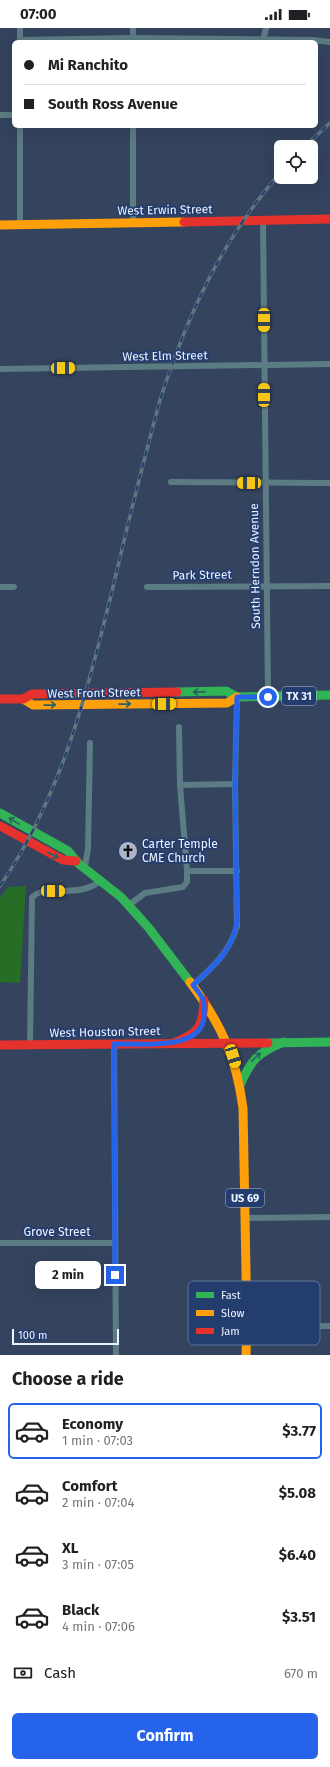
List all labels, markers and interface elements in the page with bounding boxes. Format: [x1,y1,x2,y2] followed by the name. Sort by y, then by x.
[20,5,57,23] text: 07:00
[48,56,128,74] text: Mi Ranchito
[48,95,178,113] text: South Ross Avenue
[274,140,318,184] map controls
[274,140,318,184] button: locate
[117,202,213,218] street label: West Erwin Street
[258,308,270,332] car
[122,348,208,364] street label: West Elm Street
[51,362,75,374] car
[258,383,270,407] car
[237,477,261,489] car
[247,503,263,629] street label: South Herndon Avenue
[172,567,232,583] street label: Park Street
[47,685,141,701] street label: West Front Street
[282,687,316,705] road number: TX 31
[193,688,206,696] one-way arrow
[259,688,277,706] route start
[152,698,176,710] car
[118,700,131,708] one-way arrow
[43,701,56,709] one-way arrow
[8,817,20,825] one-way arrow
[142,837,218,865] place label: Carter Temple CME Church
[117,840,139,862] church icon: Carter Temple CME Church
[47,851,59,859] one-way arrow
[41,885,65,897] car
[49,1024,161,1040] street label: West Houston Street
[224,1043,242,1069] car
[251,1052,261,1062] one-way arrow
[226,1189,264,1207] road number: US 69
[24,1225,91,1239] street label: Grove Street
[35,1261,101,1289] callout: 2 min
[106,1266,124,1284] route end
[52,1267,84,1282] text: 2 min
[188,1281,320,1345] legend
[221,1289,241,1302] text: Fast
[221,1307,245,1320] text: Slow
[221,1325,240,1338] text: Jam
[12,1327,119,1346] scale bar
[18,1329,47,1342] text: 100 m
[12,1368,124,1390] text: Choose a ride
[14,1413,50,1449] icon: car
[62,1415,123,1433] text: Economy
[282,1422,316,1440] text: $3.77
[62,1433,133,1448] text: 1 min · 07:03
[14,1475,50,1511] icon: car
[62,1477,118,1495] text: Comfort
[279,1484,316,1502] text: $5.08
[62,1495,134,1510] text: 2 min · 07:04
[14,1537,50,1573] icon: car
[62,1539,78,1557] text: XL
[279,1546,316,1564] text: $6.40
[62,1557,134,1572] text: 3 min · 07:05
[14,1599,50,1635] icon: car
[62,1601,99,1619] text: Black
[282,1608,316,1626] text: $3.51
[62,1619,135,1634] text: 4 min · 07:06
[12,1662,34,1684] icon: cash
[44,1664,76,1682] text: Cash
[284,1666,318,1681] text: 670 m
[12,1713,318,1759] button: Confirm

